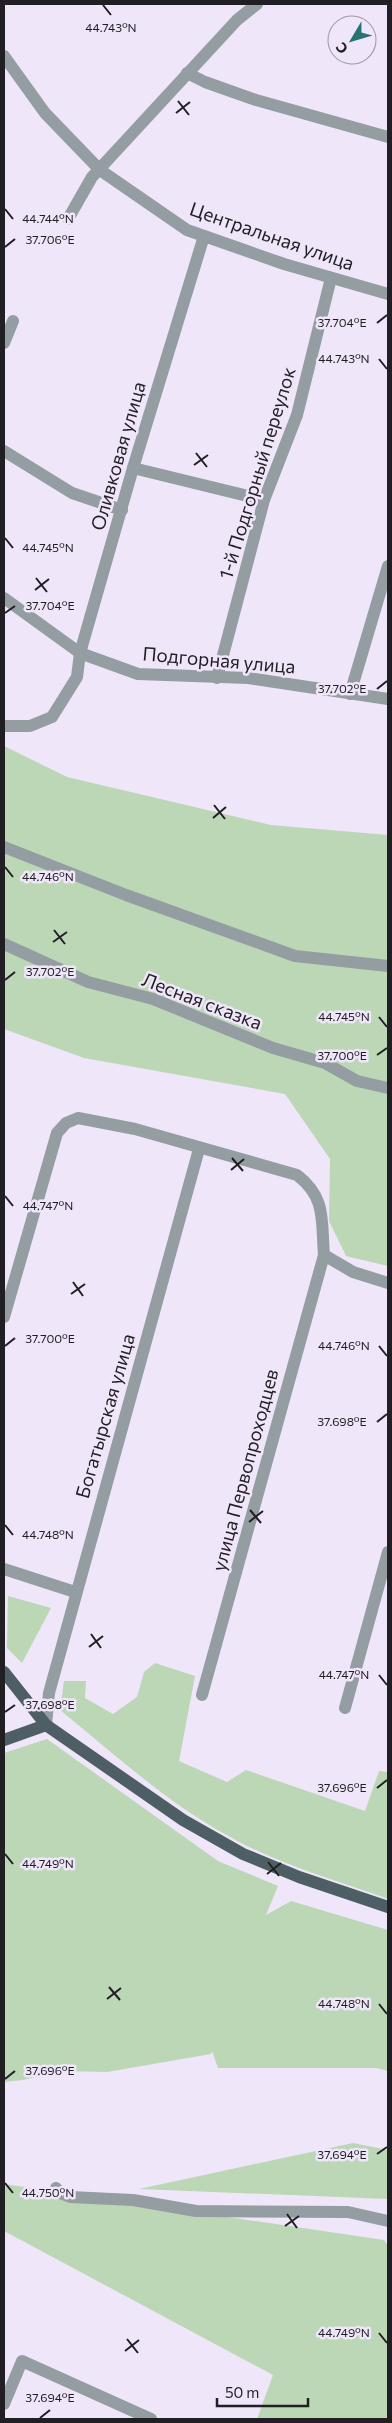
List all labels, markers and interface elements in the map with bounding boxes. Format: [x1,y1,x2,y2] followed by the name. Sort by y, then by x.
[327,15,377,65] north arrow
[85,20,137,34] text: 44.743°N
[332,39,351,57] text: С
[187,197,357,274] street label: Центральная улица
[22,211,74,225] text: 44.744°N
[25,232,75,246] text: 37.706°E
[317,315,367,329] text: 37.704°E
[318,351,370,365] text: 44.743°N
[213,364,300,582] street label: 1-й Подгорный переулок
[85,379,150,533] street label: Оливковая улица
[22,540,74,554] text: 44.745°N
[25,598,75,612] text: 37.704°E
[142,641,296,678] street label: Подгорная улица
[318,681,366,695] text: 37.702°E
[22,869,74,883] text: 44.746°N
[26,964,74,978] text: 37.702°E
[139,967,265,1034] street label: Лесная сказка
[318,1009,370,1023] text: 44.745°N
[317,1048,367,1062] text: 37.700°E
[23,1198,73,1212] text: 44.747°N
[25,1331,75,1345] text: 37.700°E
[70,1331,139,1501] street label: Богатырская улица
[318,1338,370,1352] text: 44.746°N
[206,1366,283,1573] street label: улица Первопроходцев
[317,1414,367,1428] text: 37.698°E
[22,1527,74,1541] text: 44.748°N
[319,1667,369,1681] text: 44.747°N
[25,1697,75,1711] text: 37.698°E
[317,1780,367,1794] text: 37.696°E
[22,1856,74,1870] text: 44.749°N
[318,1996,370,2010] text: 44.748°N
[25,2063,75,2077] text: 37.696°E
[317,2147,367,2161] text: 37.694°E
[22,2185,74,2199] text: 44.750°N
[318,2325,370,2339] text: 44.749°N
[217,2376,308,2408] scale bar
[225,2383,259,2401] text: 50 m
[25,2390,75,2404] text: 37.694°E

